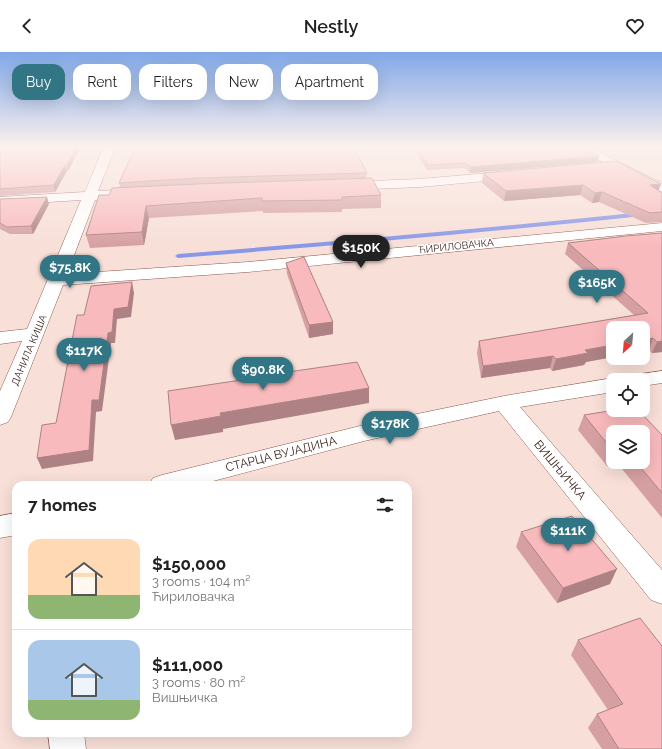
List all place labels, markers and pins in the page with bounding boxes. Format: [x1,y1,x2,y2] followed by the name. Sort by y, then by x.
[333,235,389,269] pin: $150K
[37,255,103,289] pin: $75.8K
[569,270,625,304] pin: $165K
[56,338,112,372] pin: $117K
[230,357,296,391] pin: $90.8K
[362,411,418,445] pin: $178K
[540,518,596,552] pin: $111K

